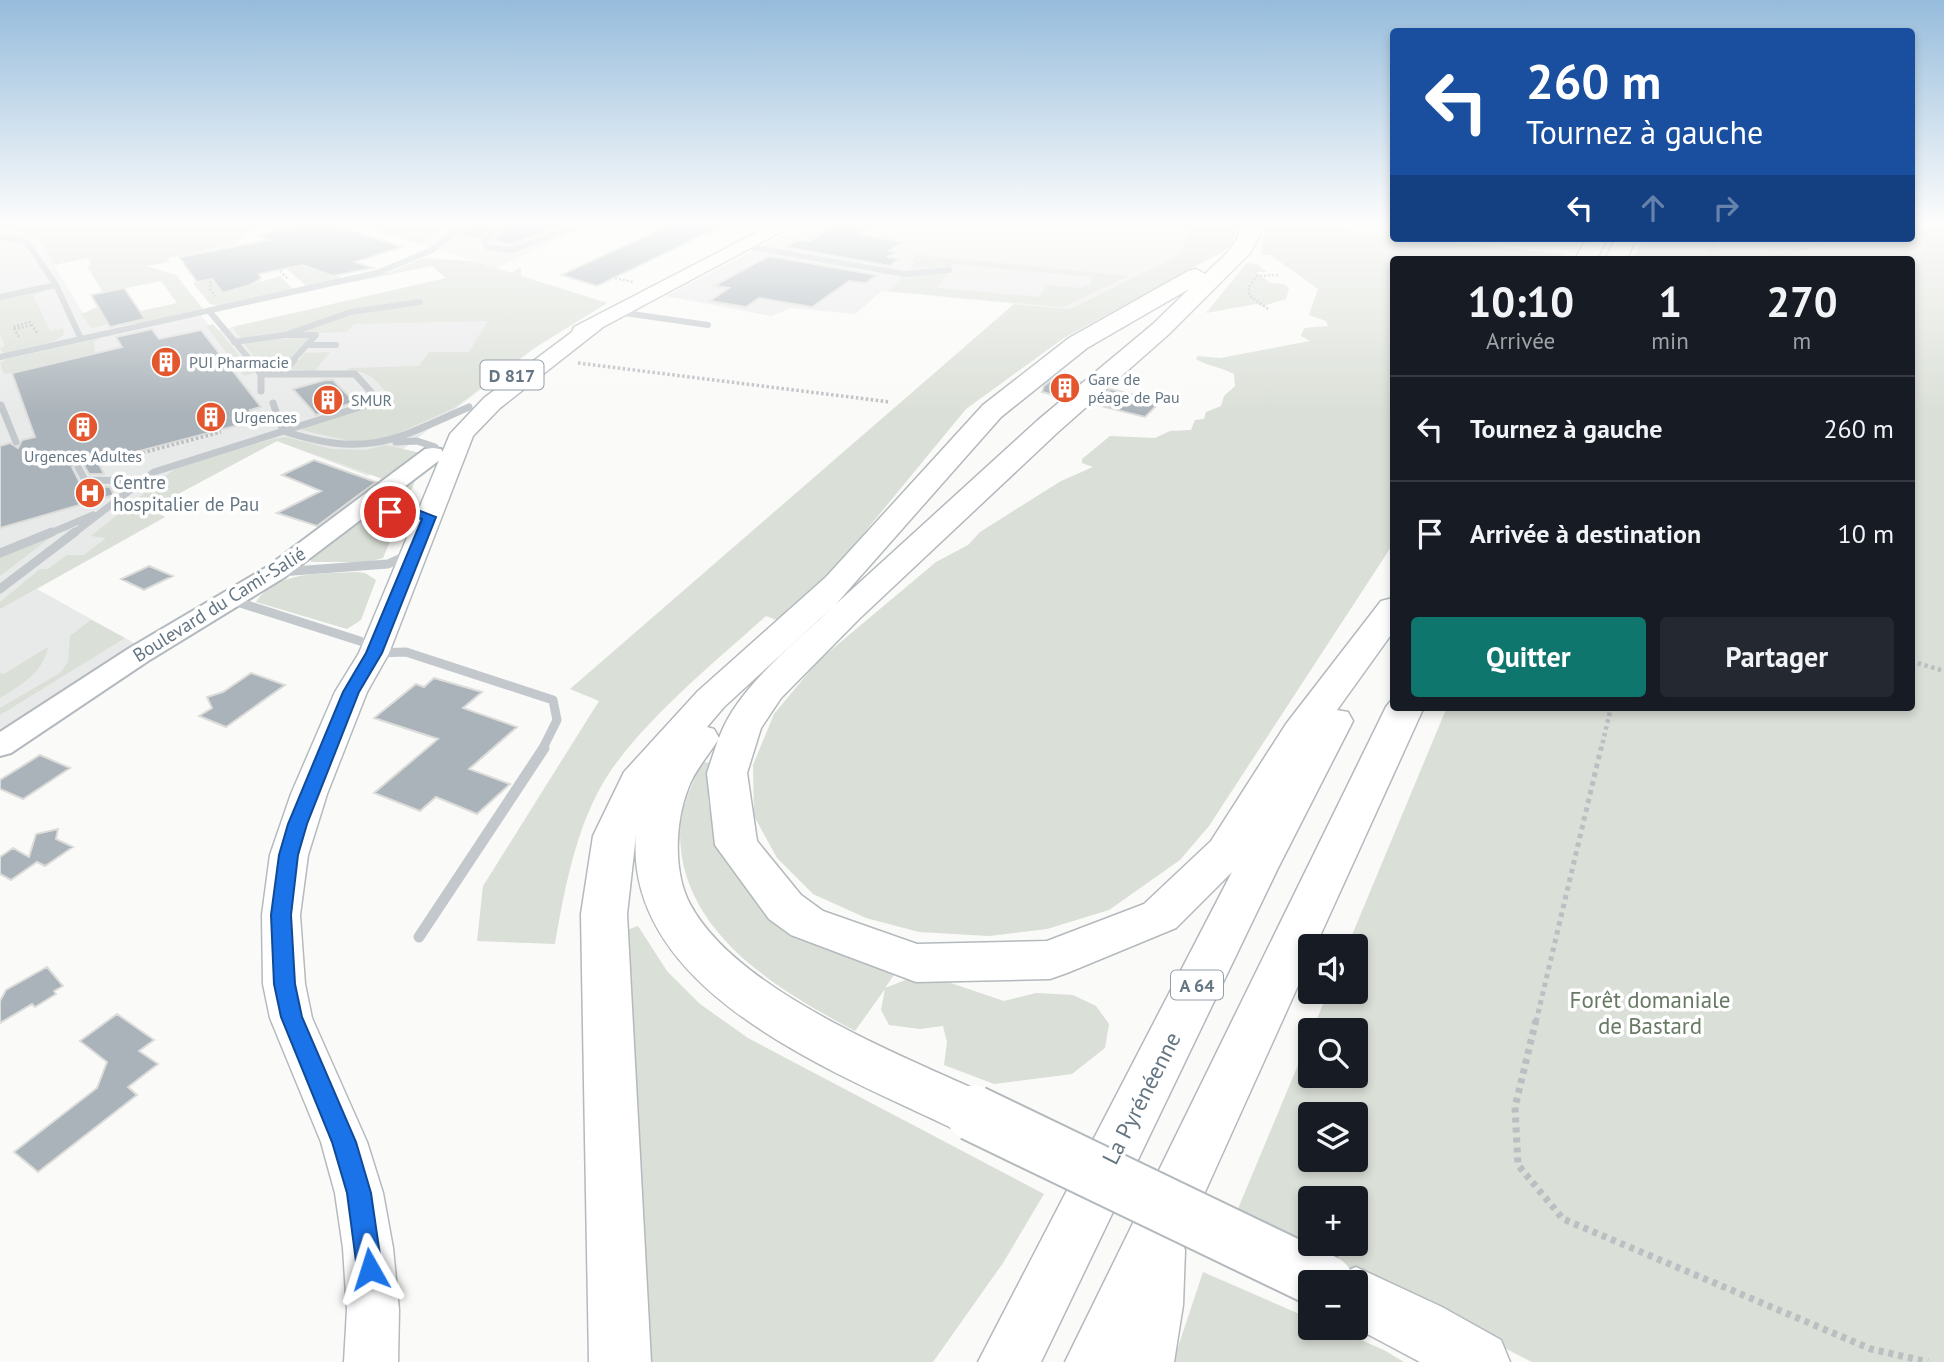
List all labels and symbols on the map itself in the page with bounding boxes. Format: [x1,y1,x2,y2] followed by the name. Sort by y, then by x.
[149,345,183,379] building icon: PUI Pharmacie
[189,352,289,372] place label: PUI Pharmacie
[480,360,544,390] road number: D 817
[1088,369,1180,407] place label: Gare de péage de Pau
[1048,371,1082,405] building icon: Gare de péage de Pau
[311,383,345,417] building icon: SMUR
[351,390,392,410] place label: SMUR
[194,400,228,434] building icon: Urgences
[234,407,297,427] place label: Urgences
[66,410,100,444] building icon: Urgences Adultes
[24,446,142,466] place label: Urgences Adultes
[113,470,259,516] place label: Centre hospitalier de Pau
[73,476,107,510] hospital icon: Centre hospitalier de Pau
[360,482,420,542] pin
[128,541,310,667] street label: Boulevard du Cami-Salié
[1171,970,1223,1000] road number: A 64
[1569,985,1731,1040] park label: Forêt domaniale de Bastard
[1095,1027,1187,1169] street label: La Pyrénéenne
[333,1232,407,1306] position arrow

